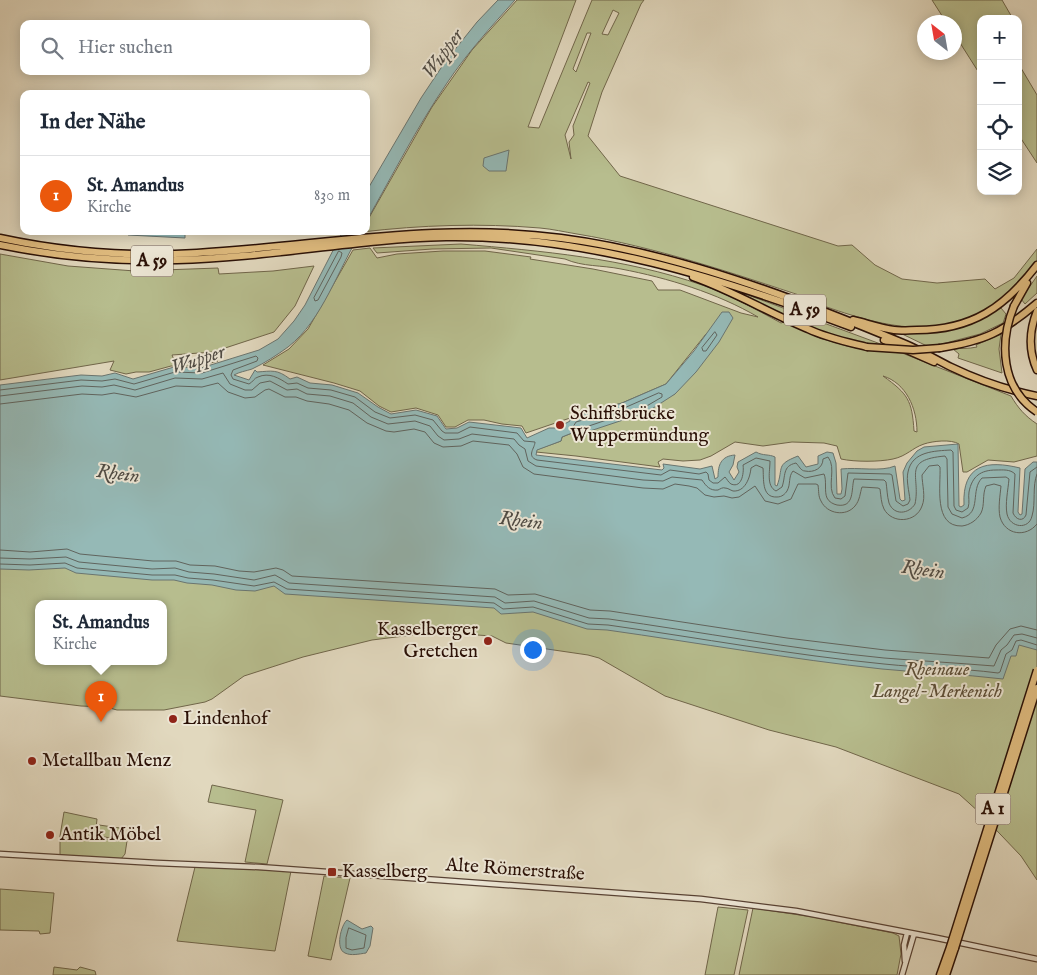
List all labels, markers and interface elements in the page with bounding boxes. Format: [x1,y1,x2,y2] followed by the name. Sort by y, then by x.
[917,15,962,60] north arrow
[977,15,1022,195] map controls
[977,15,1022,60] button: +
[20,20,370,75] search box
[416,23,470,84] water label: Wupper
[38,34,66,62] icon: search
[78,36,173,60] text: Hier suchen
[977,60,1022,105] button: −
[977,105,1022,150] button: locate
[40,109,146,136] text: In der Nähe
[977,150,1022,195] button: layers
[87,174,184,198] text: St. Amandus
[53,186,59,206] text: 1
[314,186,350,206] text: 830 m
[87,198,131,218] text: Kirche
[131,246,173,276] road number: A 59
[784,294,826,326] road number: A 59
[168,339,229,380] water label: Wupper
[570,402,709,448] place label: Schiffsbrücke Wuppermündung
[554,419,566,431] marker: Schiffsbrücke Wuppermündung
[95,459,141,489] water label: Rhein
[498,506,544,536] water label: Rhein
[900,555,946,585] water label: Rhein
[35,600,167,665] popup
[53,611,150,635] text: St. Amandus
[377,618,478,664] place label: Kasselberger Gretchen
[53,635,97,655] text: Kirche
[482,635,494,647] marker: Kasselberger Gretchen
[520,637,546,663] your location
[871,658,1002,704] park label: Rheinaue Langel-Merkenich
[85,681,117,722] pin: 1
[183,707,271,731] place label: Lindenhof
[167,713,179,725] marker: Lindenhof
[42,749,171,773] place label: Metallbau Menz
[26,755,38,767] marker: Metallbau Menz
[976,794,1010,824] road number: A 1
[59,823,162,847] place label: Antik Möbel
[44,829,56,841] marker: Antik Möbel
[444,853,586,887] street label: Alte Römerstraße
[342,860,428,884] place label: Kasselberg
[326,866,338,878] marker: Kasselberg

